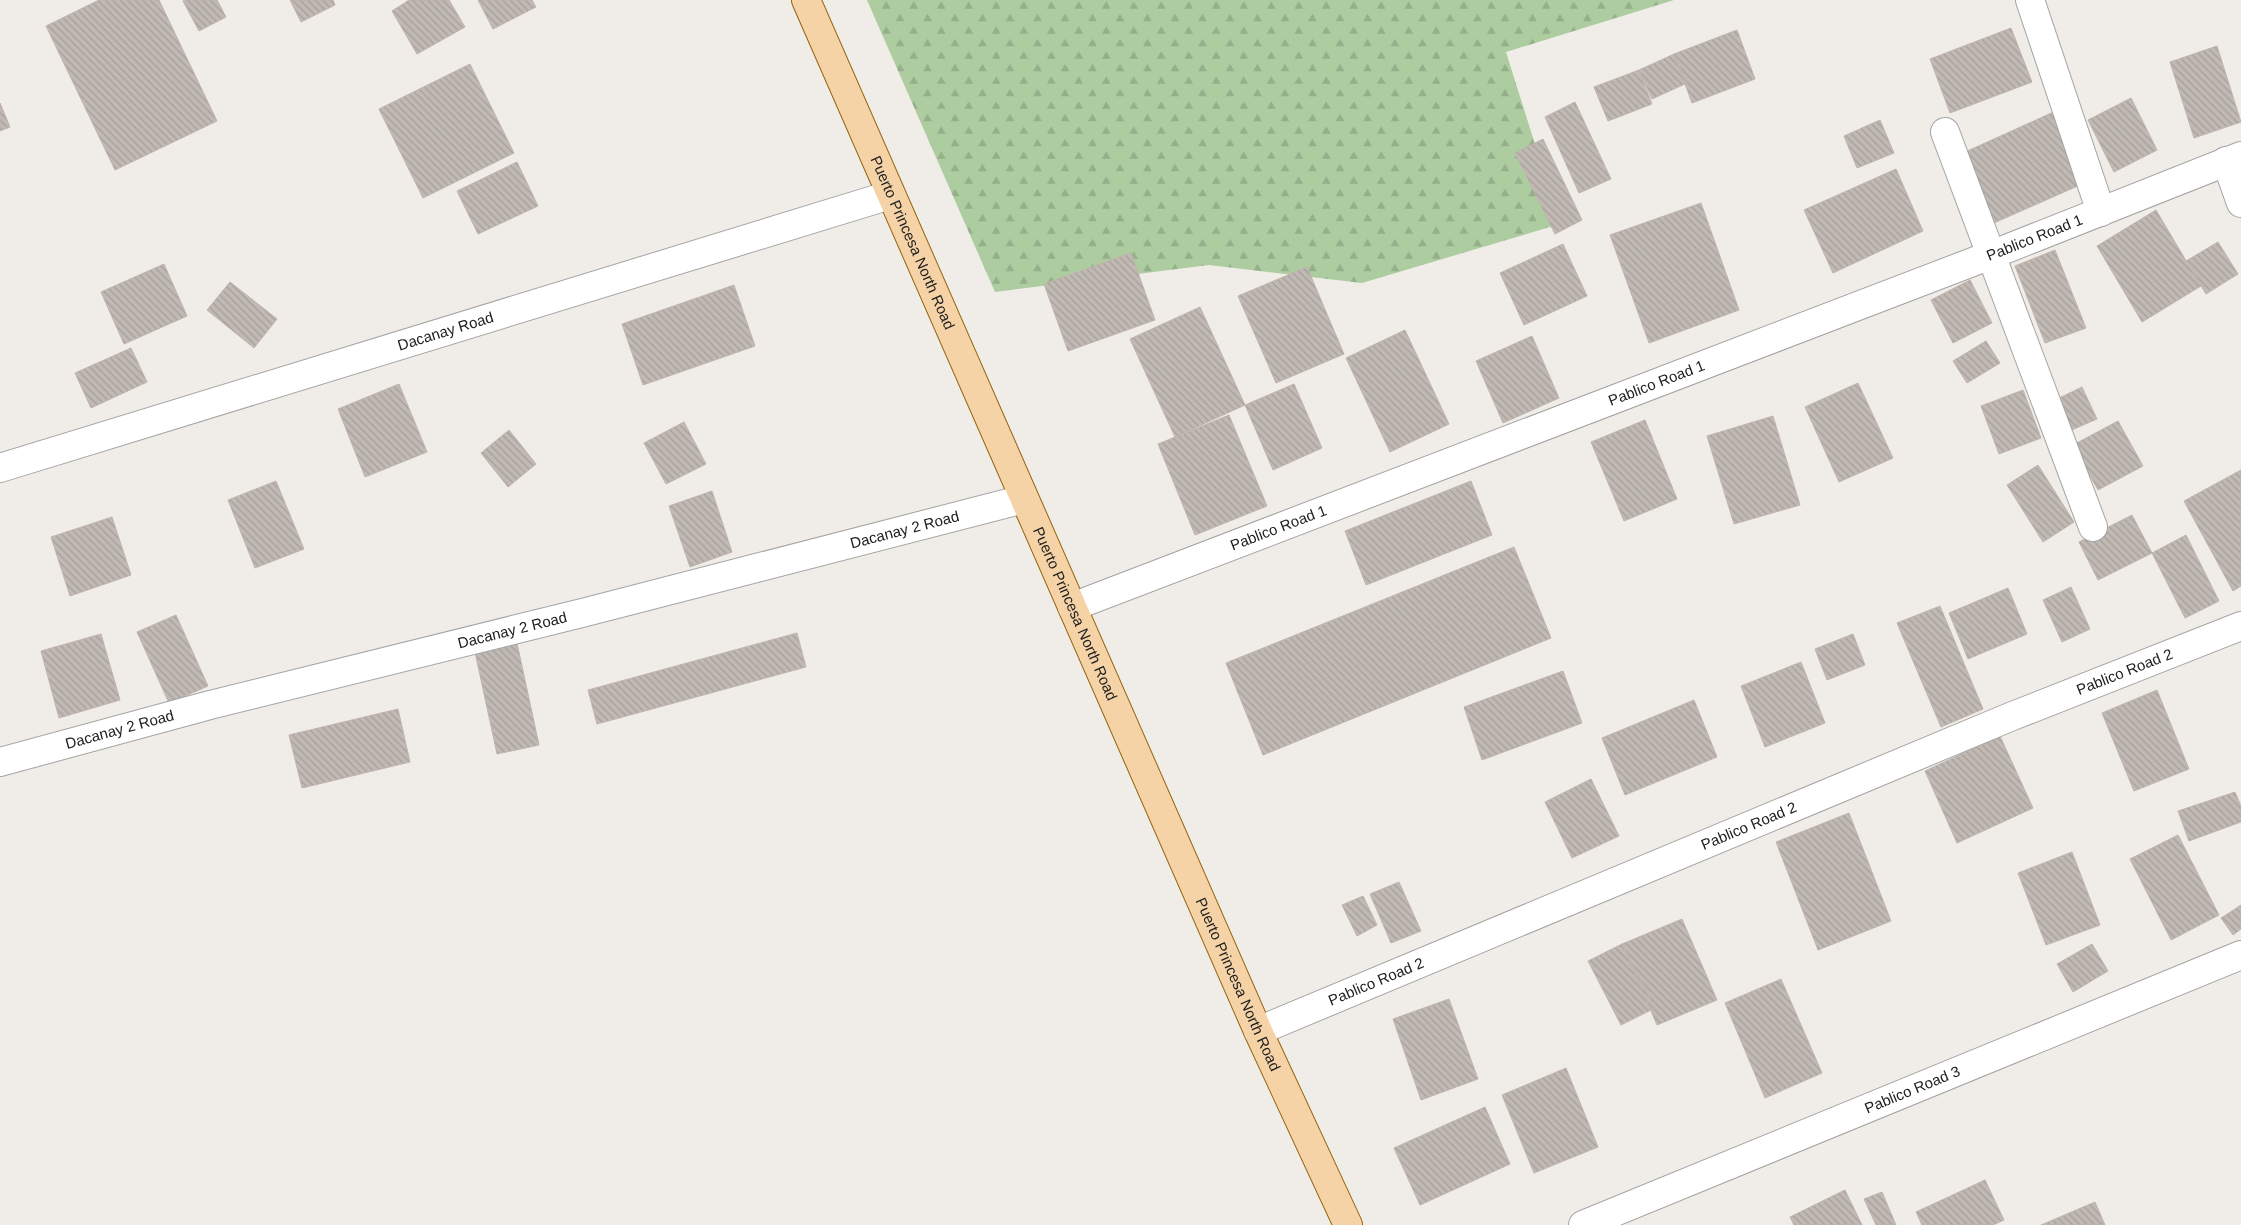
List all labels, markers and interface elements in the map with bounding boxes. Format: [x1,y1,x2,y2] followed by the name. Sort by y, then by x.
[867,153,958,332] street label: Puerto Princesa North Road
[1984,211,2085,264] street label: Pablico Road 1
[395,308,495,354] street label: Dacanay Road
[1606,356,1707,409] street label: Pablico Road 1
[1228,501,1329,554] street label: Pablico Road 1
[848,507,961,552] street label: Dacanay 2 Road
[1030,524,1121,703] street label: Puerto Princesa North Road
[456,608,568,651] street label: Dacanay 2 Road
[2074,645,2175,698] street label: Pablico Road 2
[63,706,176,752] street label: Dacanay 2 Road
[1698,798,1799,853] street label: Pablico Road 2
[1193,895,1284,1073] street label: Puerto Princesa North Road
[1326,954,1426,1009] street label: Pablico Road 2
[1862,1062,1962,1117] street label: Pablico Road 3

